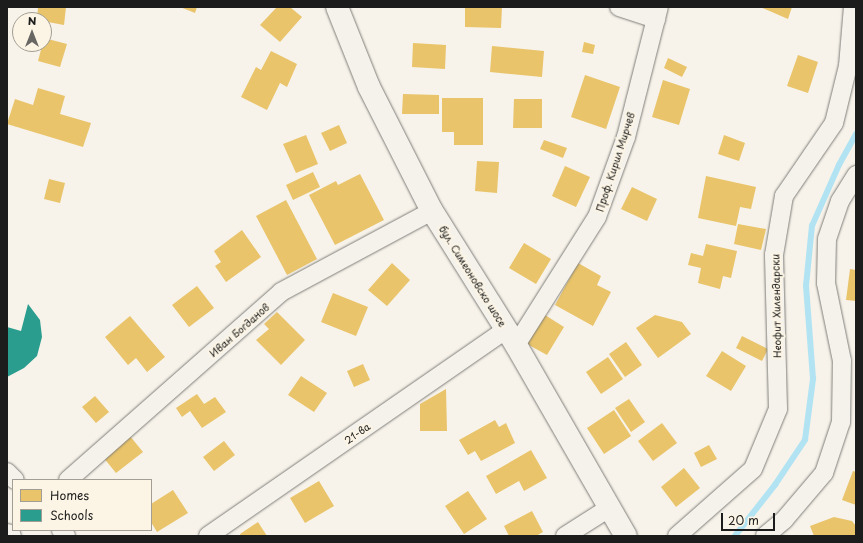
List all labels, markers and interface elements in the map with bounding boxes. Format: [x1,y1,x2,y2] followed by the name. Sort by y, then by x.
[12,12,52,52] north arrow
[28,12,36,29] text: N
[593,111,637,213] street label: Проф. Кирил Мирчев
[437,223,509,329] street label: бул. Симеоновско шосе
[769,254,783,358] street label: Неофит Хилендарски
[207,301,271,359] street label: Иван Богданов
[342,420,372,446] street label: 21-ва
[12,479,152,531] legend
[50,486,89,504] text: Homes
[723,505,777,531] scale bar
[50,506,93,524] text: Schools
[728,511,759,529] text: 20 m

